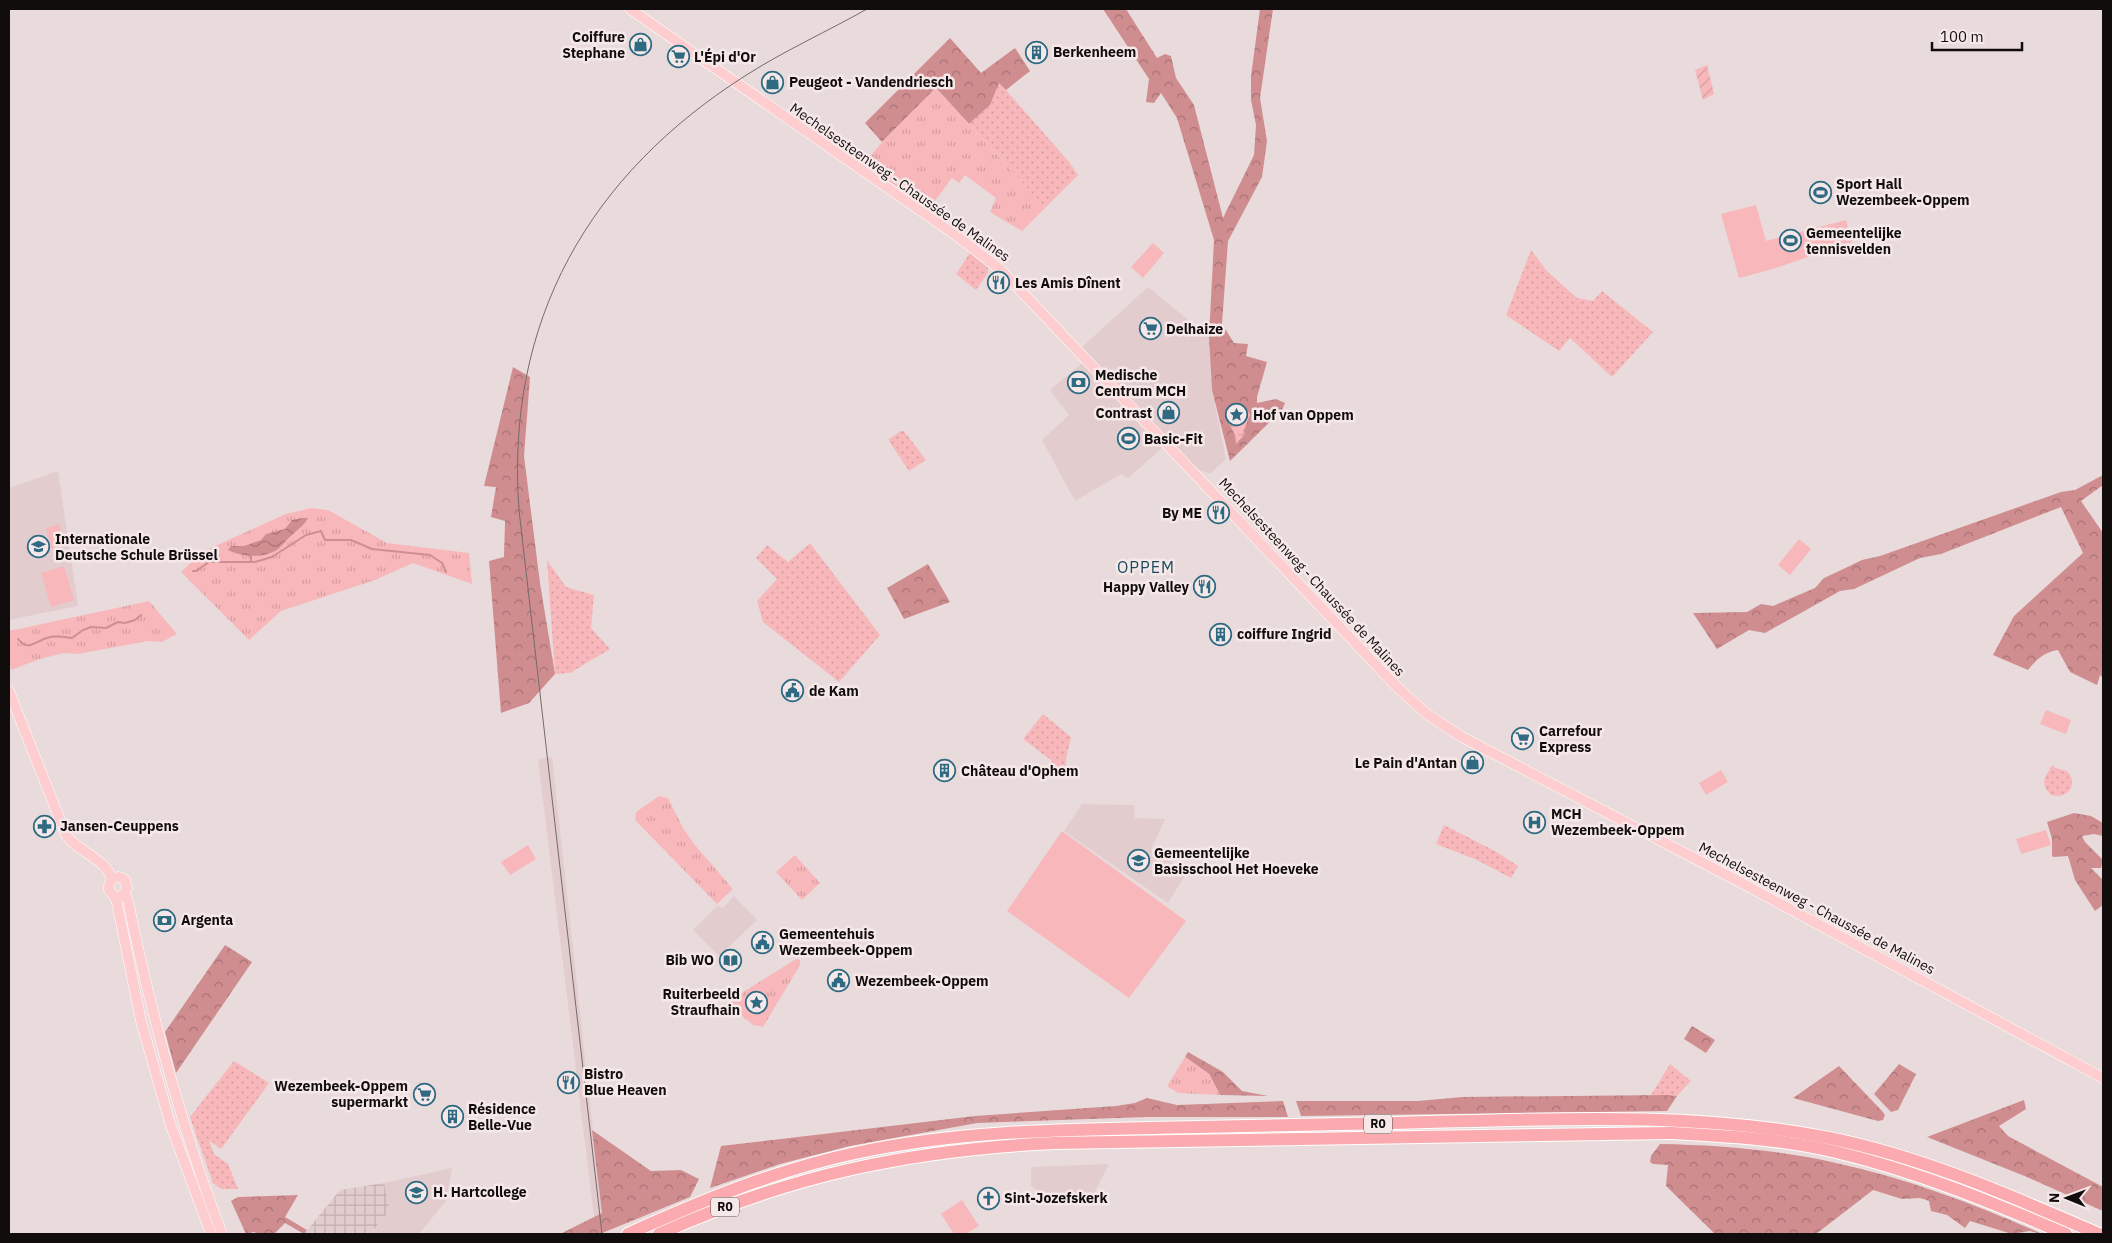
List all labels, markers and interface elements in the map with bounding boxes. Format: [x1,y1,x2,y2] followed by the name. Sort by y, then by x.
[1932,20,2022,52] scale bar
[1940,27,1984,46] text: 100 m
[562,28,625,62] place label: Coiffure Stephane
[629,33,653,57] shop icon: Coiffure Stephane
[1025,40,1049,64] building icon: Berkenheem
[1053,43,1136,61] place label: Berkenheem
[666,45,690,69] supermarket icon: L'Épi d'Or
[694,47,756,66] place label: L'Épi d'Or
[761,70,785,94] shop icon: Peugeot - Vandendriesch
[789,73,953,91] place label: Peugeot - Vandendriesch
[786,99,1014,265] street label: Mechelsesteenweg - Chaussée de Malines
[1836,175,1970,209] place label: Sport Hall Wezembeek-Oppem
[1808,180,1832,204] sports icon: Sport Hall Wezembeek-Oppem
[1806,224,1902,258] place label: Gemeentelijke tennisvelden
[1778,229,1802,253] sports icon: Gemeentelijke tennisvelden
[987,271,1011,295] restaurant icon: Les Amis Dînent
[1015,274,1121,292] place label: Les Amis Dînent
[1138,317,1162,341] supermarket icon: Delhaize
[1166,320,1223,338] place label: Delhaize
[1095,366,1186,400] place label: Medische Centrum MCH
[1067,371,1091,395] bank icon: Medische Centrum MCH
[1156,401,1180,425] shop icon: Contrast
[1225,403,1249,427] place icon: Hof van Oppem
[1096,404,1152,422] place label: Contrast
[1253,406,1354,424] place label: Hof van Oppem
[1116,427,1140,451] sports icon: Basic-Fit
[1144,430,1203,448] place label: Basic-Fit
[1215,474,1409,680] street label: Mechelsesteenweg - Chaussée de Malines
[1206,501,1230,525] restaurant icon: By ME
[1162,504,1202,522] place label: By ME
[55,530,218,564] place label: Internationale Deutsche Schule Brüssel
[27,535,51,559] school or university icon: Internationale Deutsche Schule Brüssel
[1117,557,1175,577] district label: OPPEM
[1193,575,1217,599] restaurant icon: Happy Valley
[1103,578,1190,596] place label: Happy Valley
[1209,622,1233,646] building icon: coiffure Ingrid
[1237,625,1332,643] place label: coiffure Ingrid
[781,679,805,703] public building icon: de Kam
[809,682,859,700] place label: de Kam
[1539,722,1602,756] place label: Carrefour Express
[1511,727,1535,751] supermarket icon: Carrefour Express
[1461,751,1485,775] shop icon: Le Pain d'Antan
[1355,754,1457,772] place label: Le Pain d'Antan
[933,759,957,783] building icon: Château d'Ophem
[961,762,1079,780] place label: Château d'Ophem
[1551,805,1685,839] place label: MCH Wezembeek-Oppem
[1523,810,1547,834] hospital icon: MCH Wezembeek-Oppem
[32,814,56,838] pharmacy icon: Jansen-Ceuppens
[60,817,179,835] place label: Jansen-Ceuppens
[1696,838,1938,978] street label: Mechelsesteenweg - Chaussée de Malines
[1154,844,1319,878] place label: Gemeentelijke Basisschool Het Hoeveke
[1126,849,1150,873] school or university icon: Gemeentelijke Basisschool Het Hoeveke
[153,908,177,932] bank icon: Argenta
[181,911,233,929] place label: Argenta
[779,925,913,959] place label: Gemeentehuis Wezembeek-Oppem
[751,930,775,954] public building icon: Gemeentehuis Wezembeek-Oppem
[718,948,742,972] library icon: Bib WO
[666,951,714,969] place label: Bib WO
[827,969,851,993] public building icon: Wezembeek-Oppem
[855,972,989,990] place label: Wezembeek-Oppem
[662,985,740,1019] place label: Ruiterbeeld Straufhain
[744,990,768,1014] place icon: Ruiterbeeld Straufhain
[584,1065,667,1099] place label: Bistro Blue Heaven
[556,1070,580,1094] restaurant icon: Bistro Blue Heaven
[274,1077,408,1111] place label: Wezembeek-Oppem supermarkt
[412,1082,436,1106] supermarket icon: Wezembeek-Oppem supermarkt
[468,1100,536,1134] place label: Résidence Belle-Vue
[440,1105,464,1129] building icon: Résidence Belle-Vue
[1364,1114,1392,1134] road number: R0
[2042,1173,2092,1223] north arrow
[405,1180,429,1204] school or university icon: H. Hartcollege
[433,1183,527,1201] place label: H. Hartcollege
[976,1186,1000,1210] church icon: Sint-Jozefskerk
[1004,1189,1108,1207] place label: Sint-Jozefskerk
[2045,1193,2063,1203] text: N
[711,1198,739,1216] road number: R0

